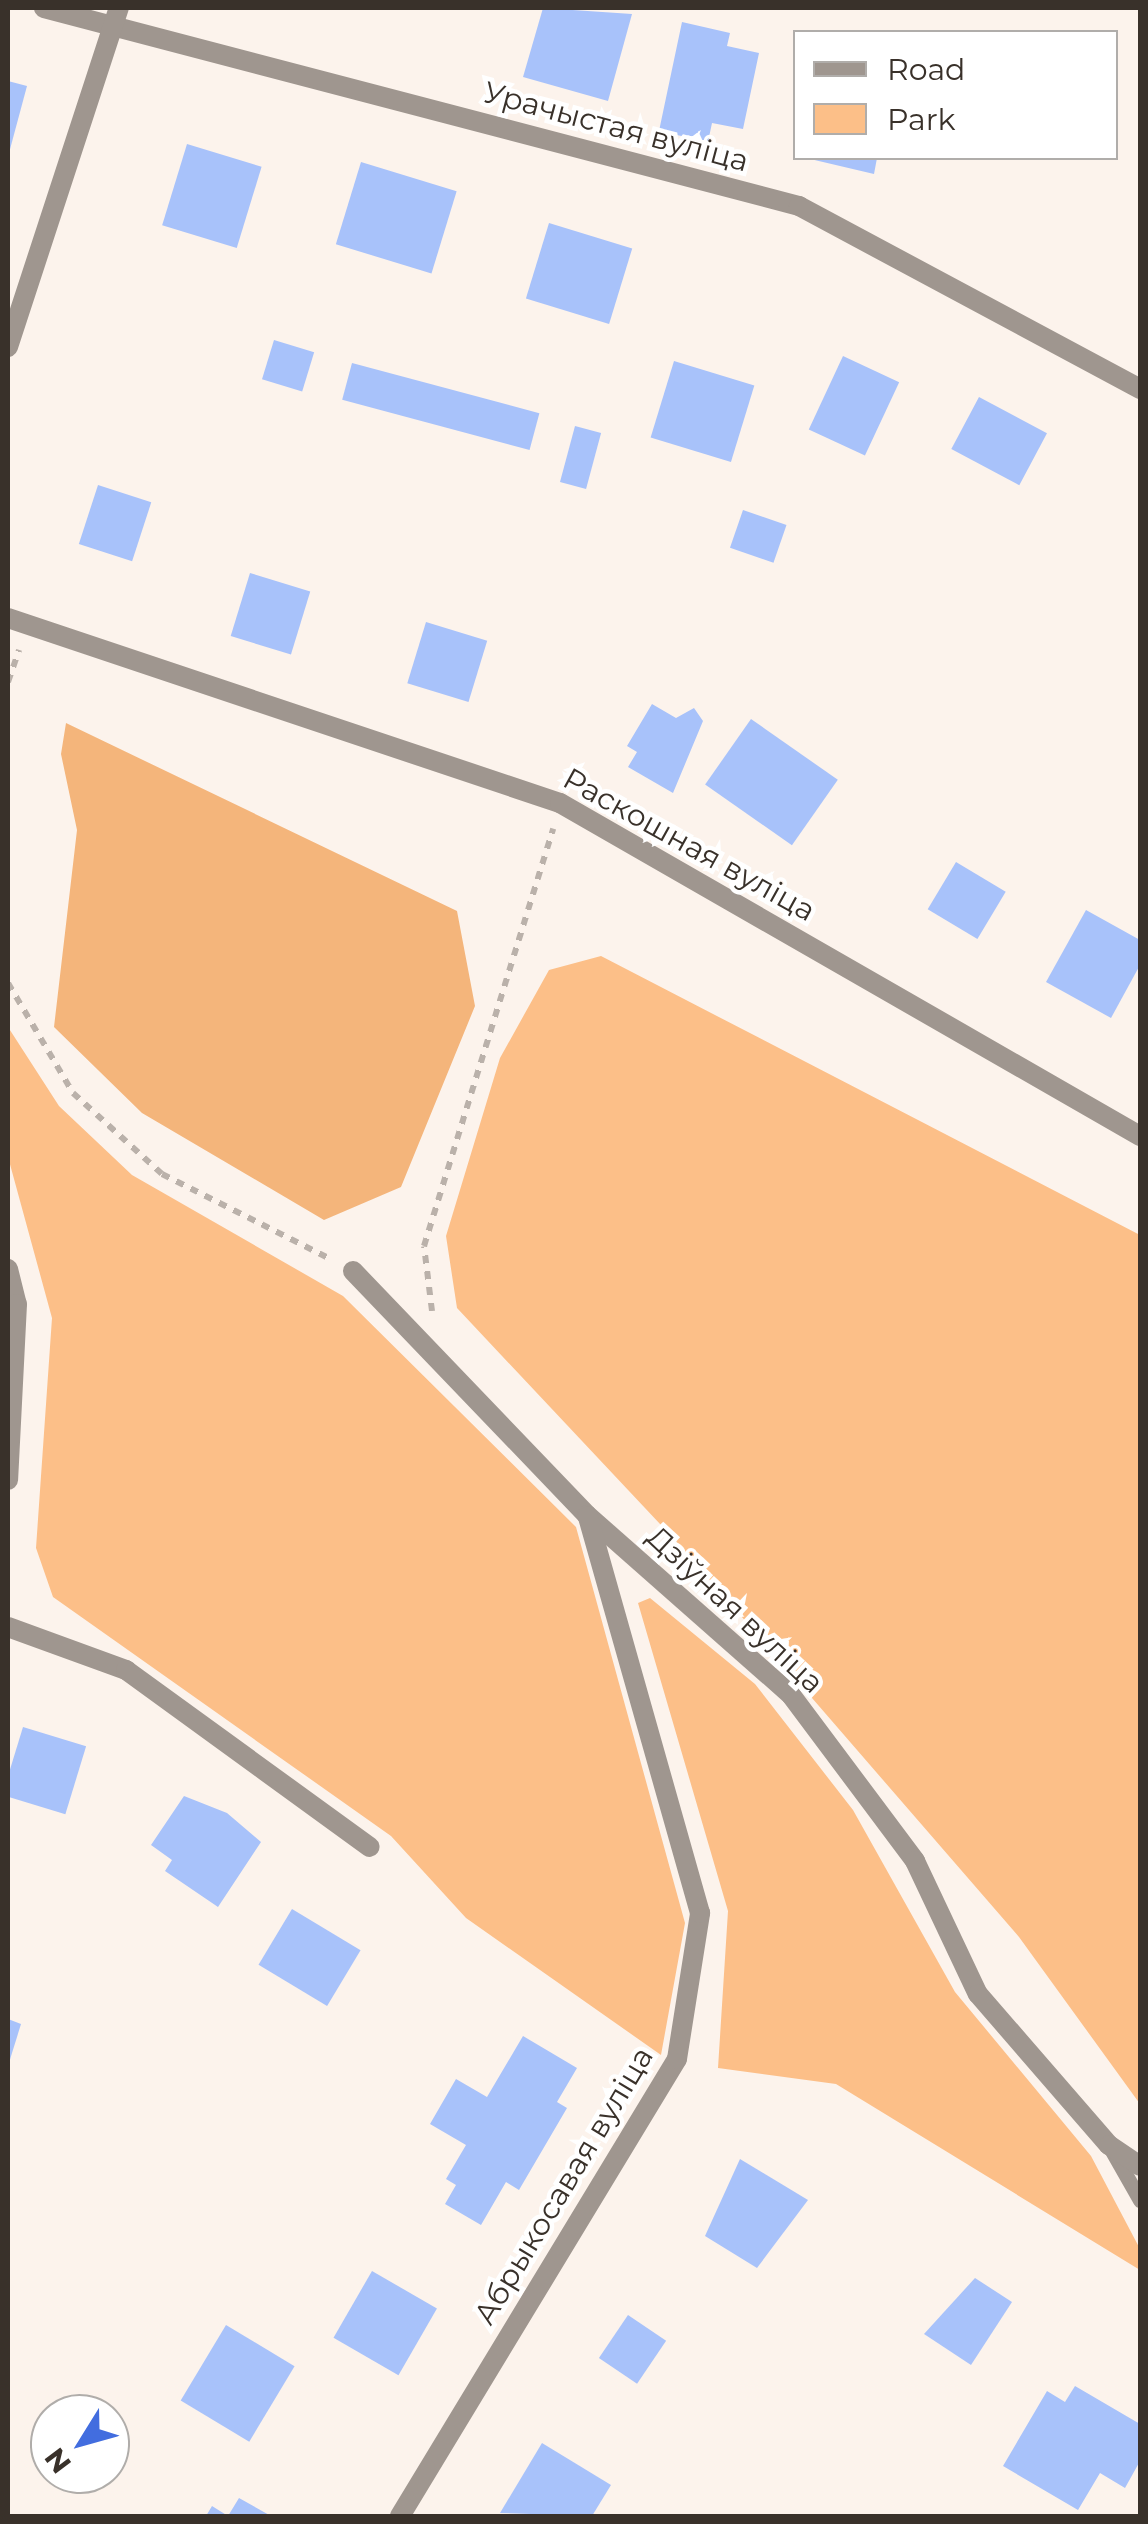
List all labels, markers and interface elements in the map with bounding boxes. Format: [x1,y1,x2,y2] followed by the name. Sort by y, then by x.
[793,30,1118,160] legend
[887,51,965,88] text: Road
[480,74,752,180] street label: Урачыстая вуліца
[887,101,956,138] text: Park
[557,761,821,929] street label: Раскошная вуліца
[639,1519,831,1701] street label: Дзіўная вуліца
[467,2041,661,2331] street label: Абрыкосавая вуліца
[30,2394,130,2494] north arrow
[37,2442,78,2480] text: N

